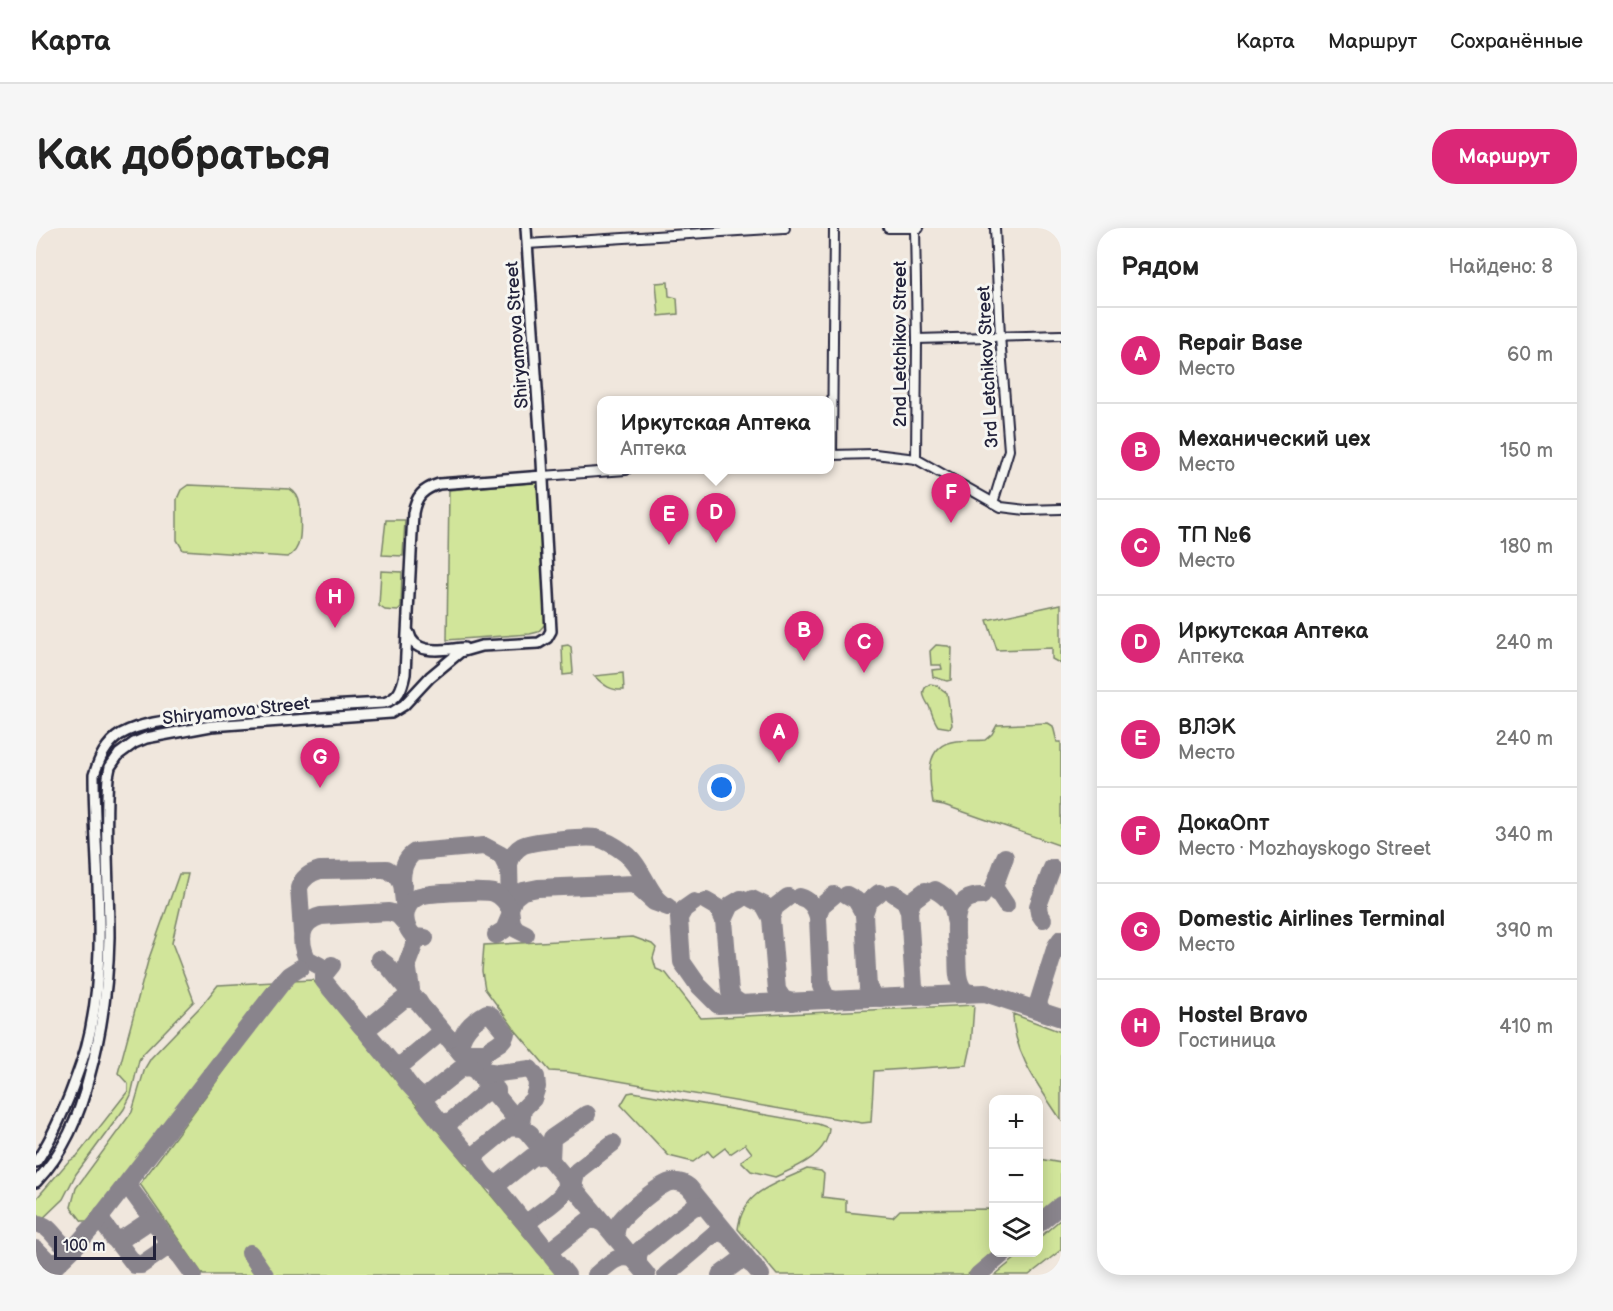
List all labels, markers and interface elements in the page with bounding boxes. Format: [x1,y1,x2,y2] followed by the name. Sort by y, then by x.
[30,25,110,58] text: Карта
[1236,29,1295,54] text: Карта
[1328,29,1417,54] text: Маршрут
[1450,29,1583,54] text: Сохранённые
[1432,129,1577,184] button: Маршрут
[36,131,331,182] text: Как добраться
[1121,252,1199,283] text: Рядом
[1449,255,1553,279] text: Найдено: 8
[501,260,533,409] street label: Shiryamova Street
[890,260,911,427] street label: 2nd Letchikov Street
[973,285,1003,449] street label: 3rd Letchikov Street
[1178,330,1303,357] text: Repair Base
[1134,343,1147,367] text: A
[1507,343,1553,367] text: 60 m
[1178,357,1235,381] text: Место
[597,396,834,474] popup
[620,410,811,437] text: Иркутская Аптека
[1178,426,1370,453] text: Механический цех
[620,437,687,461] text: Аптека
[1133,439,1148,463] text: B
[1500,439,1553,463] text: 150 m
[1178,453,1235,477] text: Место
[932,474,970,523] pin: F
[696,494,736,543] pin: D
[650,496,688,545] pin: E
[1178,522,1252,549] text: ТП №6
[1133,535,1148,559] text: C
[1500,535,1553,559] text: 180 m
[1178,549,1235,573] text: Место
[316,578,354,628] pin: H
[784,612,824,661] pin: B
[1178,618,1368,645] text: Иркутская Аптека
[844,624,884,673] pin: C
[1134,631,1147,655] text: D
[1496,631,1553,655] text: 240 m
[1178,645,1244,669] text: Аптека
[161,693,311,729] street label: Shiryamova Street
[760,714,798,763] pin: A
[1178,714,1236,741] text: ВЛЭК
[1134,727,1147,751] text: E
[1496,727,1553,751] text: 240 m
[300,738,340,788] pin: G
[1178,741,1235,765] text: Место
[707,773,736,802] your location
[1178,810,1269,837] text: ДокаОпт
[1134,823,1147,847] text: F
[1495,823,1553,847] text: 340 m
[1178,837,1431,861] text: Место · Mozhayskogo Street
[1178,906,1445,933] text: Domestic Airlines Terminal
[1133,919,1148,943] text: G
[1495,919,1553,943] text: 390 m
[1178,933,1235,957] text: Место
[1178,1002,1308,1029] text: Hostel Bravo
[1133,1015,1148,1039] text: H
[1499,1015,1553,1039] text: 410 m
[1178,1029,1276,1053] text: Гостиница
[989,1095,1043,1257] map controls
[989,1095,1043,1149] button: +
[989,1149,1043,1203] button: −
[989,1203,1043,1257] button: layers
[54,1233,156,1260] scale bar
[63,1237,106,1256] text: 100 m

